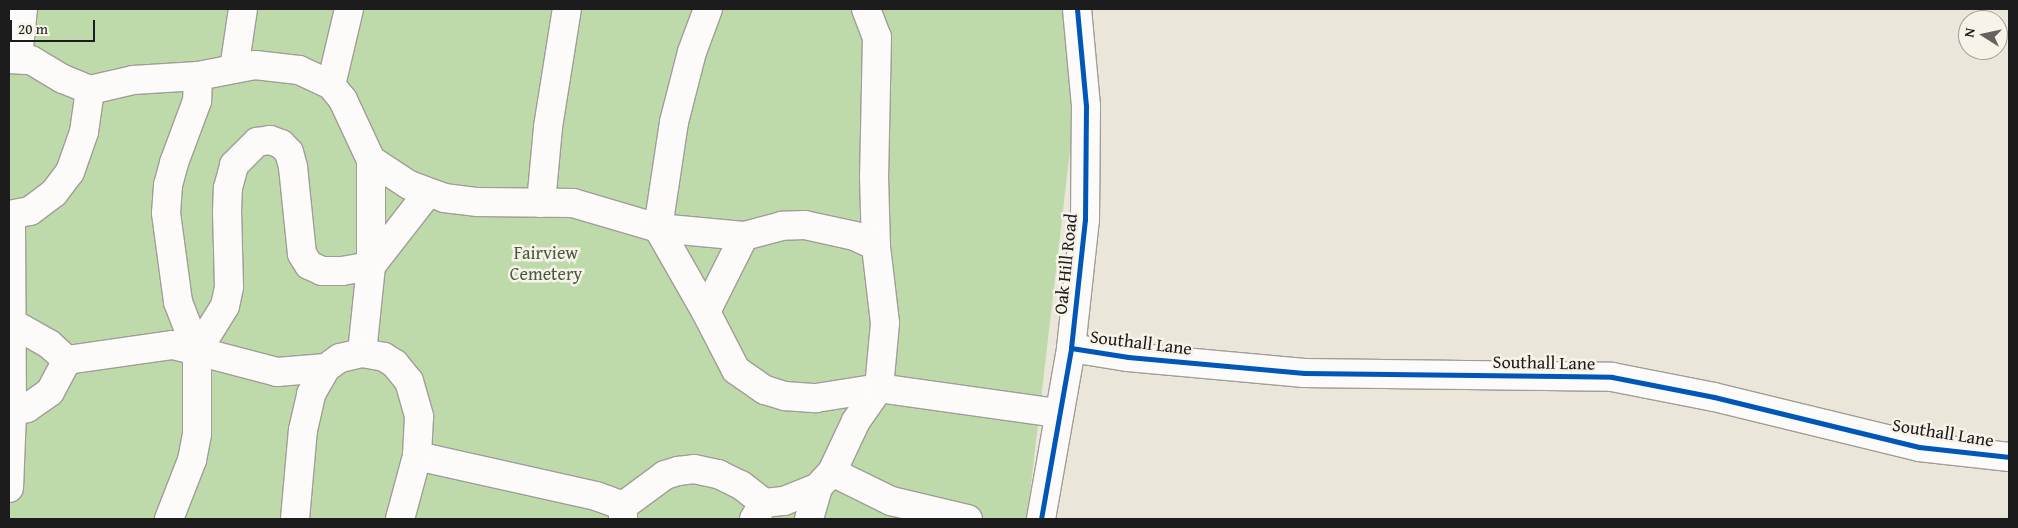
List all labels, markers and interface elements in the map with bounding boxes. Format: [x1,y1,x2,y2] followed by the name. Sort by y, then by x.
[12,10,98,42] scale bar
[1958,10,2008,60] north arrow
[18,18,48,39] text: 20 m
[1959,26,1980,39] text: N
[1050,213,1082,315] street label: Oak Hill Road
[510,243,582,286] park label: Fairview Cemetery
[1089,326,1193,360] street label: Southall Lane
[1493,351,1595,375] street label: Southall Lane
[1891,414,1995,452] street label: Southall Lane

